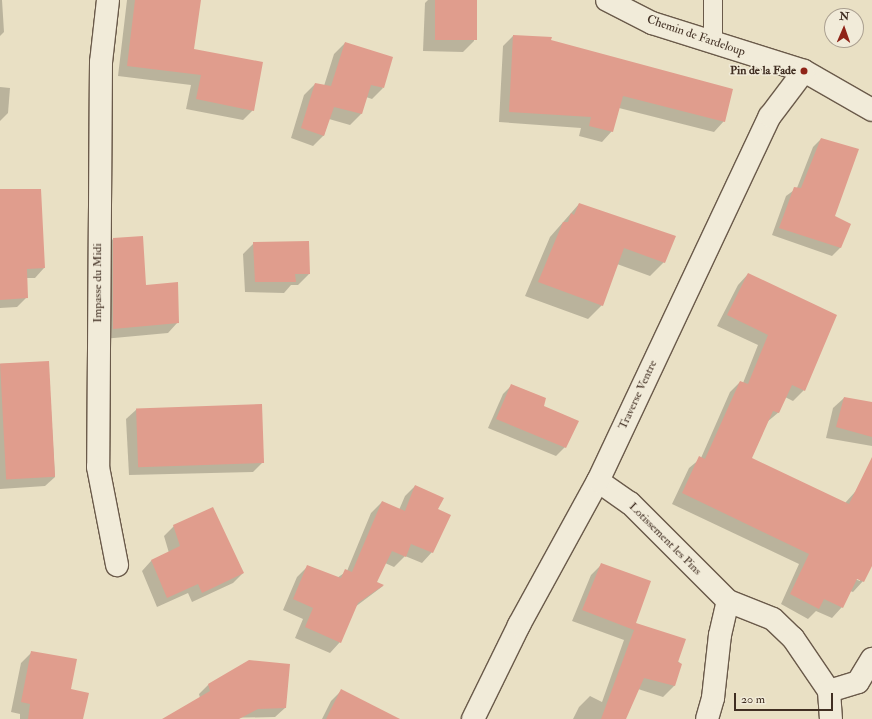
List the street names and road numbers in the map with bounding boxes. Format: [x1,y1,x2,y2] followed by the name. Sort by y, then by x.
[645,12,747,60] street label: Chemin de Fardeloup
[91,243,105,323] street label: Impasse du Midi
[616,358,660,432] street label: Traverse Ventre
[626,500,704,578] street label: Lotissement les Pins

